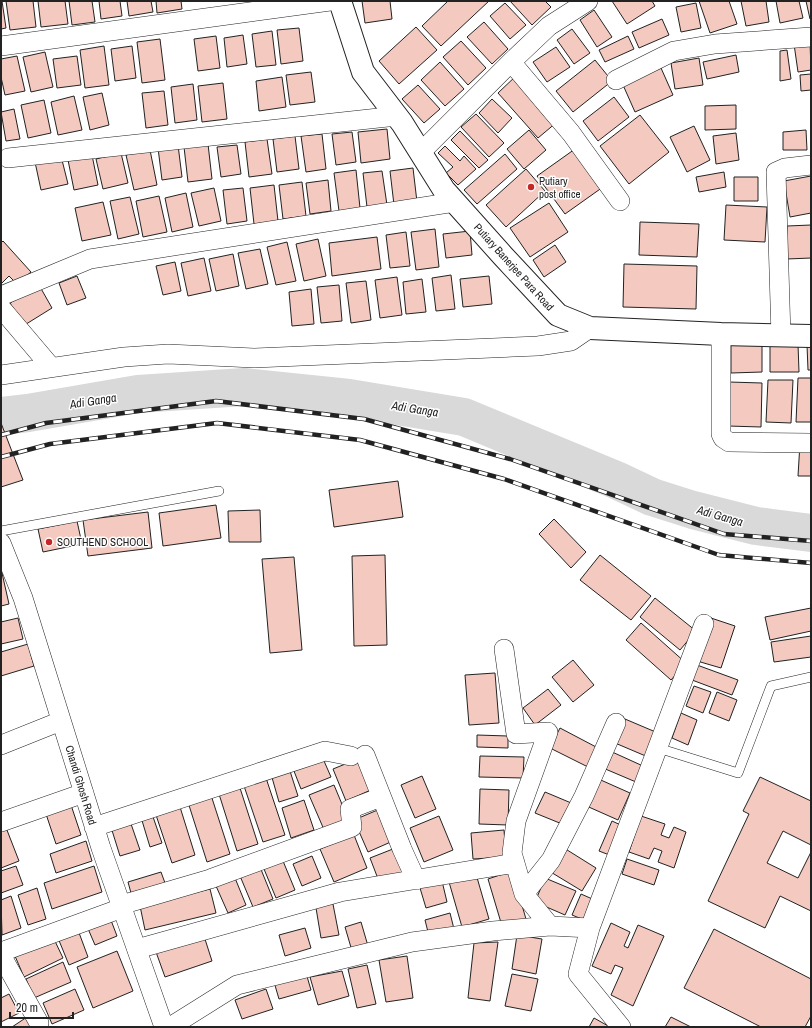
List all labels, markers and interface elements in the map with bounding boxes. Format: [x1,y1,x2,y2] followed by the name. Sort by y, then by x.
[539,174,580,201] place label: Putiary post office
[526,182,536,192] marker: Putiary post office
[471,220,557,314] street label: Putiary Banerjee Para Road
[68,389,118,413] water label: Adi Ganga
[390,397,440,421] water label: Adi Ganga
[694,502,745,530] water label: Adi Ganga
[57,535,148,549] place label: SOUTHEND SCHOOL
[44,537,54,547] marker: SOUTHEND SCHOOL
[62,744,100,826] street label: Chandi Ghosh Road
[10,994,73,1020] scale bar
[16,1000,38,1016] text: 20 m

